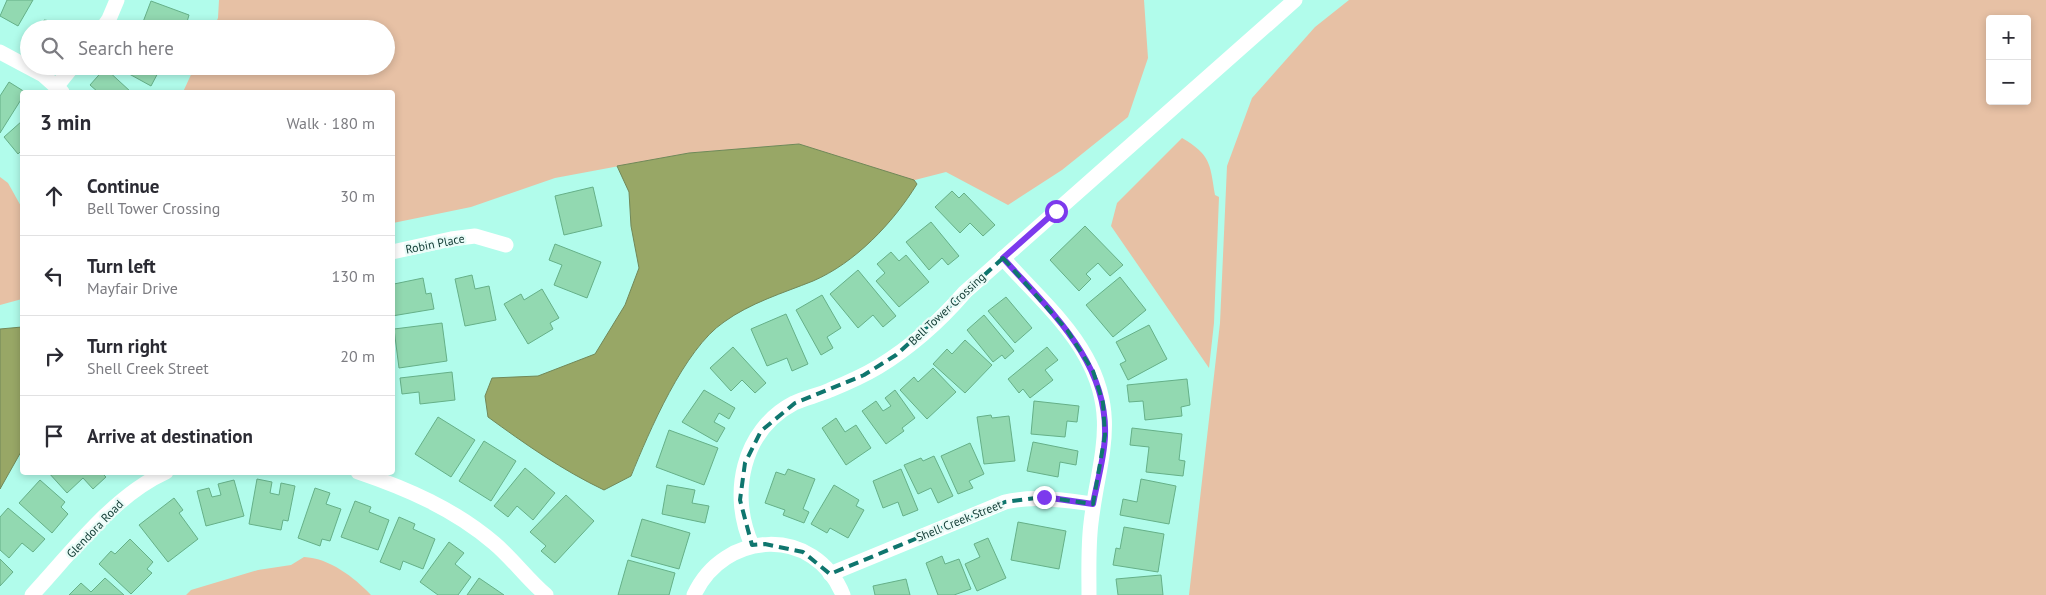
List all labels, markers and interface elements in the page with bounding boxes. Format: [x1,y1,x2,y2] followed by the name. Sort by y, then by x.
[1986,15,2031,105] map controls
[1986,15,2031,60] button: +
[20,20,395,75] search box
[38,34,66,62] icon: search
[78,36,174,60] text: Search here
[1986,60,2031,105] button: −
[40,109,91,136] text: 3 min
[286,113,375,133] text: Walk · 180 m
[87,174,159,198] text: Continue
[40,182,68,210] icon: ahead
[340,186,375,206] text: 30 m
[87,198,220,218] text: Bell Tower Crossing
[1045,200,1068,223] route start
[404,230,466,257] street label: Robin Place
[87,254,156,278] text: Turn left
[40,262,68,290] icon: left
[332,266,375,286] text: 130 m
[905,269,988,348] street label: Bell Tower Crossing
[87,278,178,298] text: Mayfair Drive
[87,334,167,358] text: Turn right
[40,342,68,370] icon: right
[340,346,375,366] text: 20 m
[87,358,209,378] text: Shell Creek Street
[40,422,68,450] icon: arrive
[87,424,253,448] text: Arrive at destination
[1033,486,1056,509] route end
[63,496,126,561] street label: Glendora Road
[914,496,1004,545] street label: Shell Creek Street

